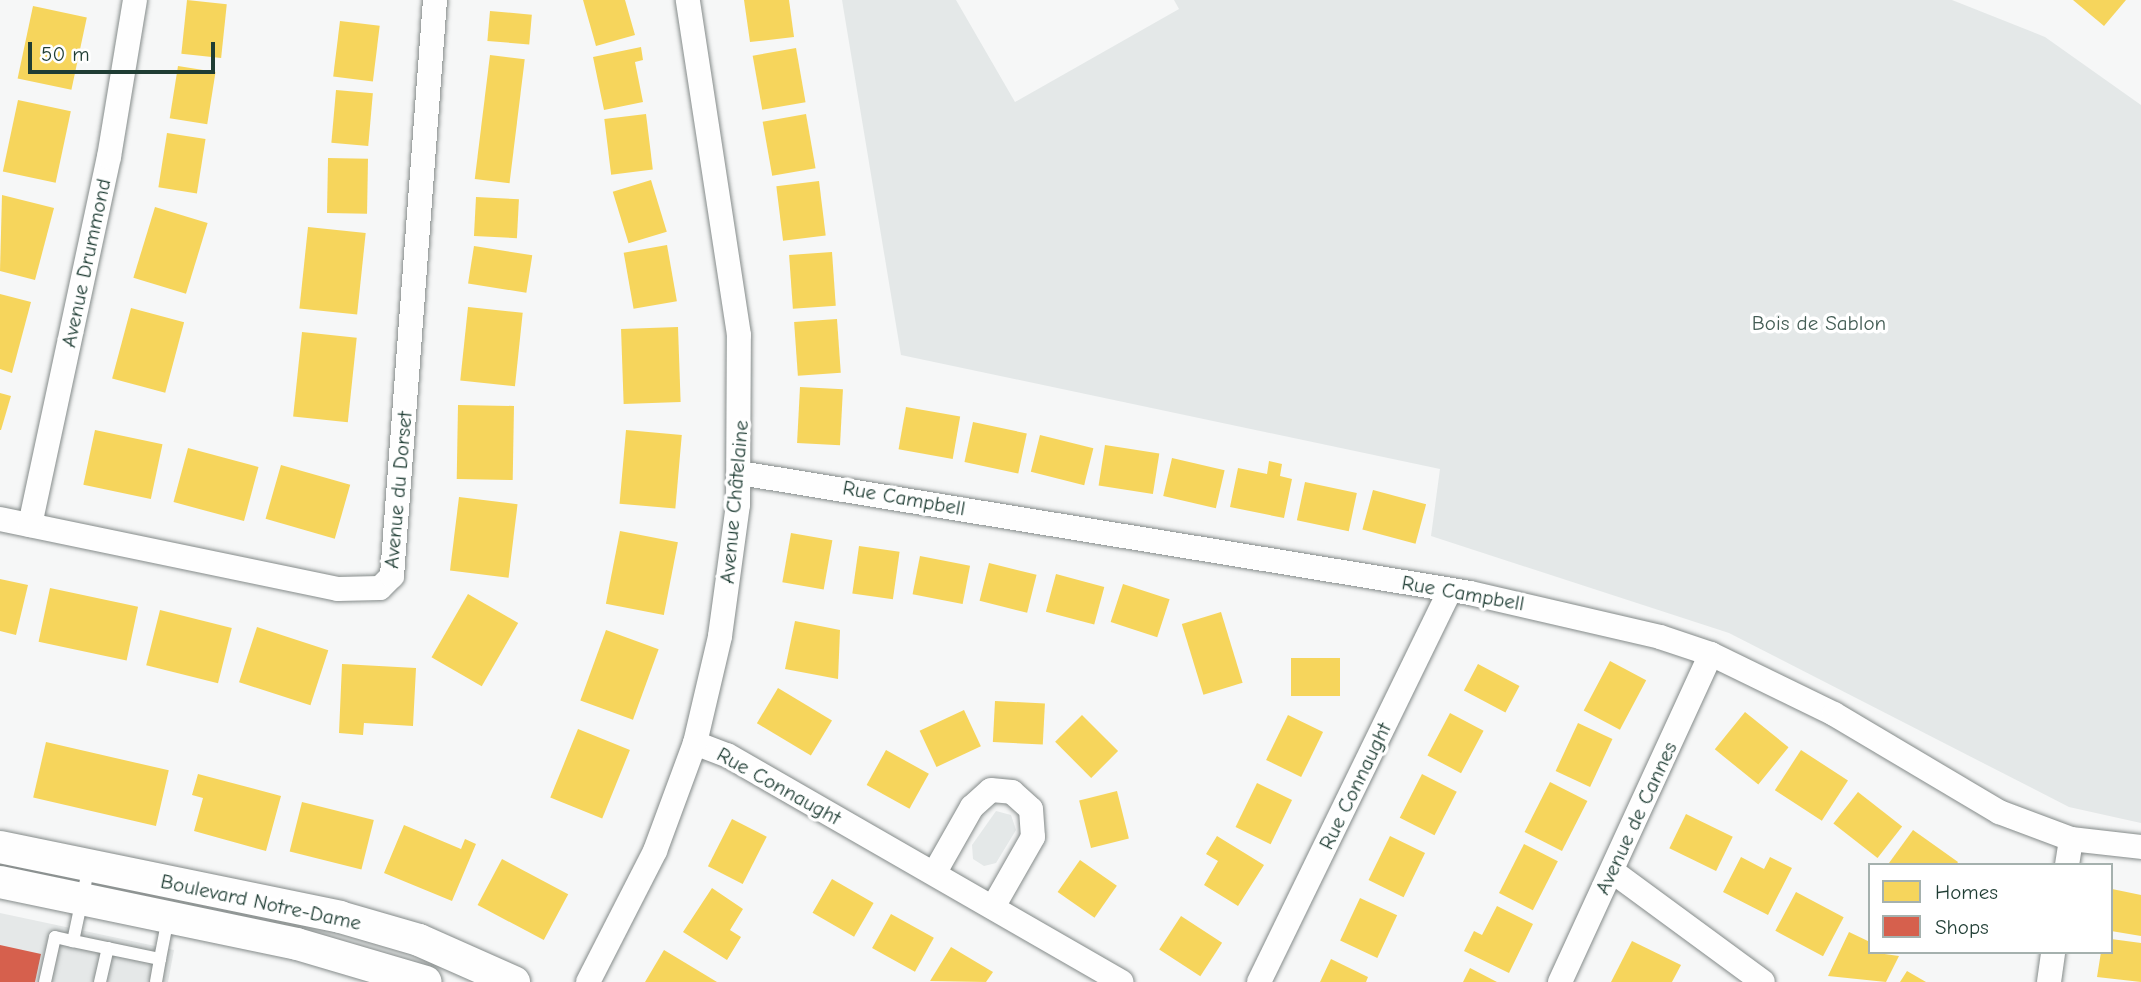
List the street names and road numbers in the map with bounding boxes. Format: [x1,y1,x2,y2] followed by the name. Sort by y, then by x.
[56,176,116,350] street label: Avenue Drummond
[379,410,417,570] street label: Avenue du Dorset
[714,419,754,585] street label: Avenue Châtelaine
[841,475,967,521] street label: Rue Campbell
[1400,570,1526,616] street label: Rue Campbell
[1313,718,1397,854] street label: Rue Connaught
[1590,738,1682,898] street label: Avenue de Cannes
[713,742,845,830] street label: Rue Connaught
[158,868,364,936] street label: Boulevard Notre-Dame

